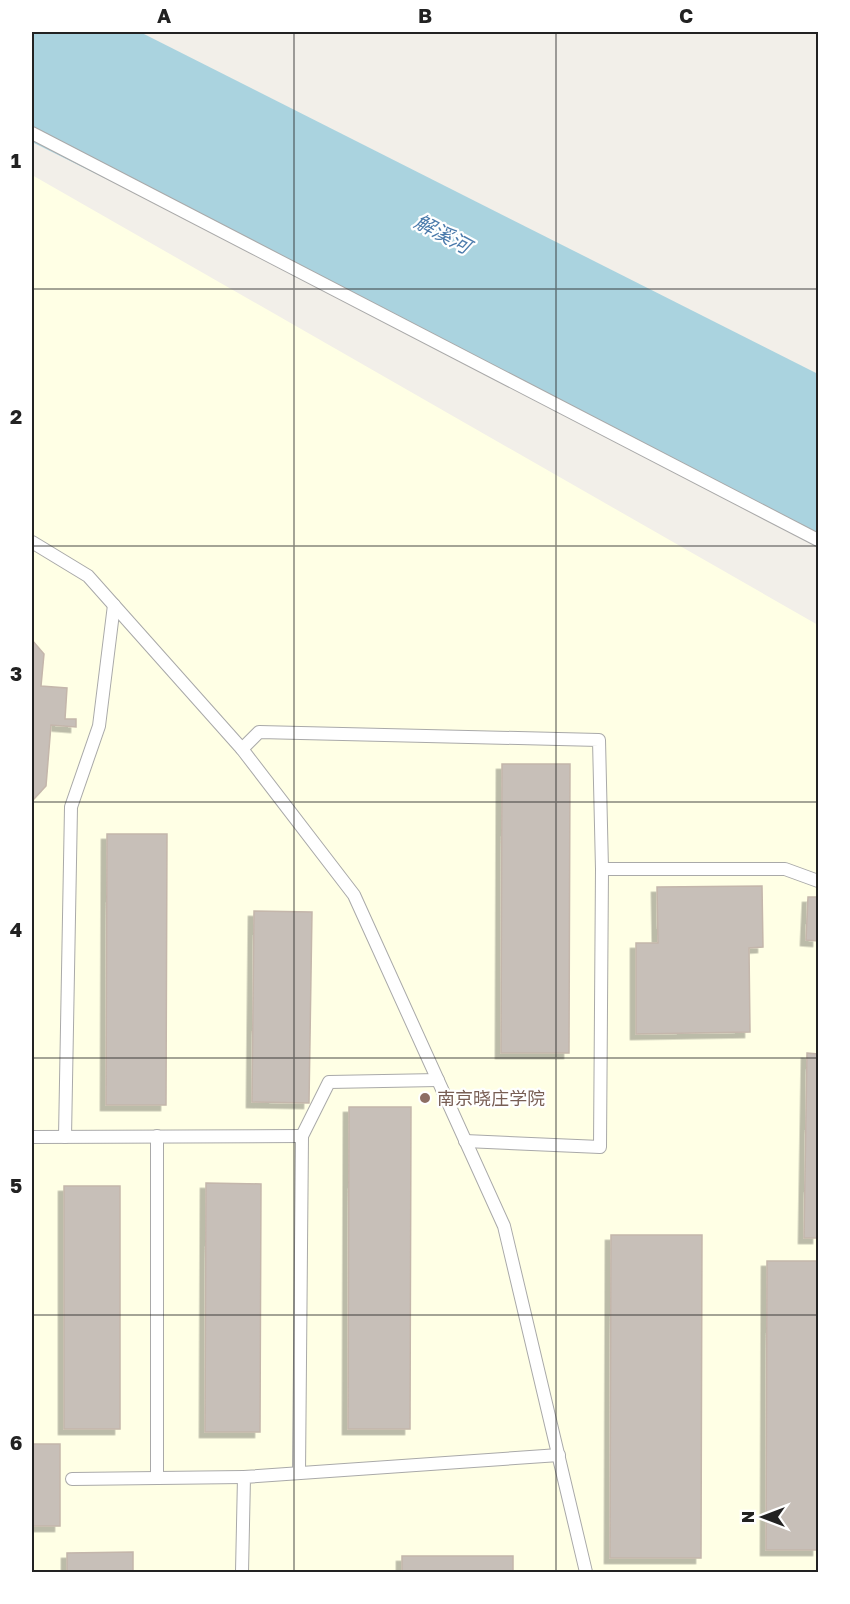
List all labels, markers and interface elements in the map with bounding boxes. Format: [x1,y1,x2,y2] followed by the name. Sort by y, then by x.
[157,3,171,27] text: A
[418,3,432,27] text: B
[679,3,693,27] text: C
[11,148,21,172] text: 1
[411,208,479,260] water label: 解溪河
[10,404,22,428] text: 2
[10,661,22,685] text: 3
[10,917,22,941] text: 4
[437,1087,545,1109] place label: 南京晓庄学院
[418,1091,432,1105] marker: 南京晓庄学院
[10,1173,22,1197] text: 5
[10,1430,22,1454] text: 6
[733,1487,793,1547] north arrow
[738,1511,758,1523] text: N

